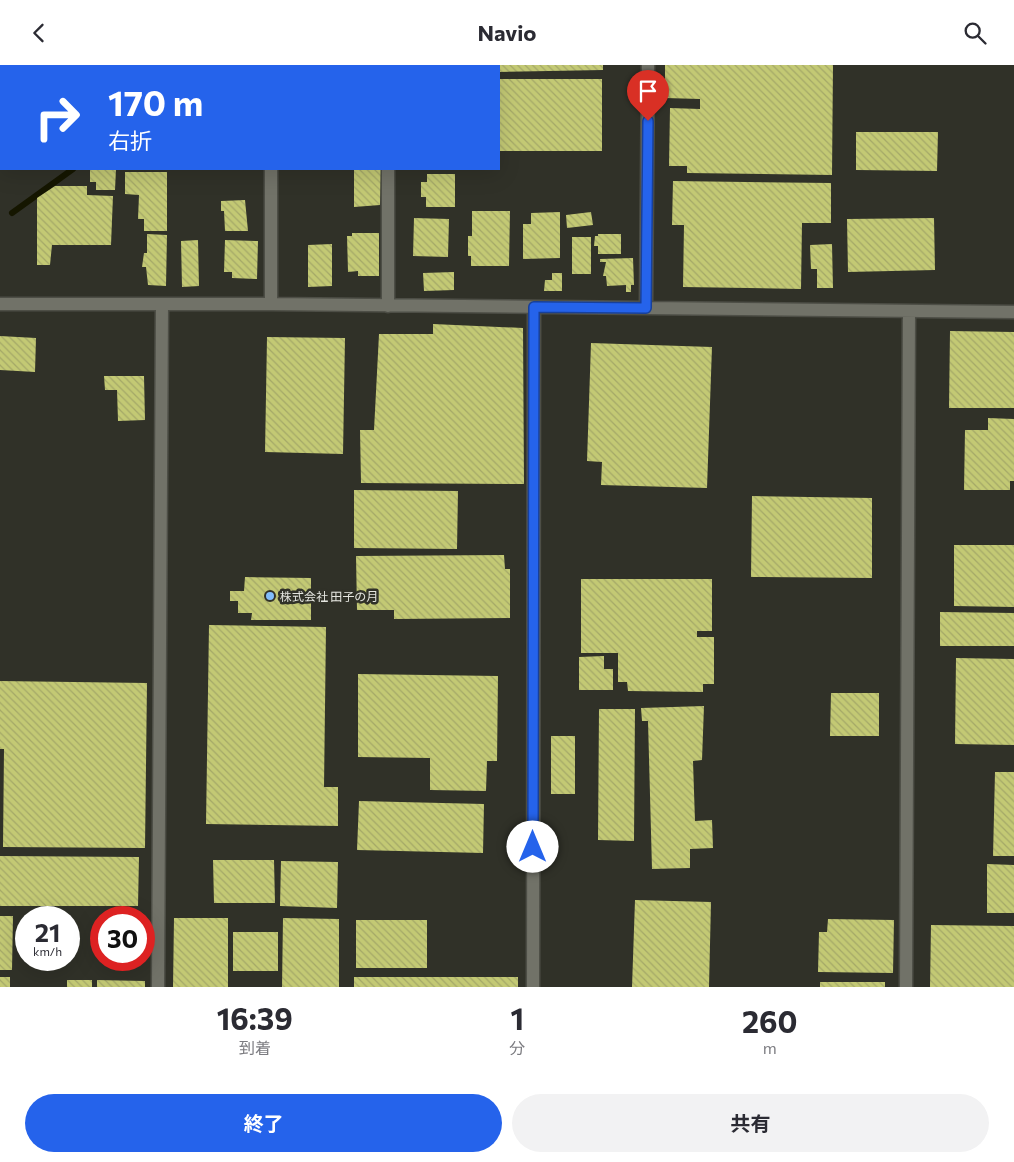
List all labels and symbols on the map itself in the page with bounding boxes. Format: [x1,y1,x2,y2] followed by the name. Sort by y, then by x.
[627,70,669,121] pin
[280,589,378,603] place label: 株式会社 田子の月
[264,590,276,602] marker: 株式会社 田子の月
[506,820,558,872] position arrow
[90,906,155,971] speed limit sign: 30

